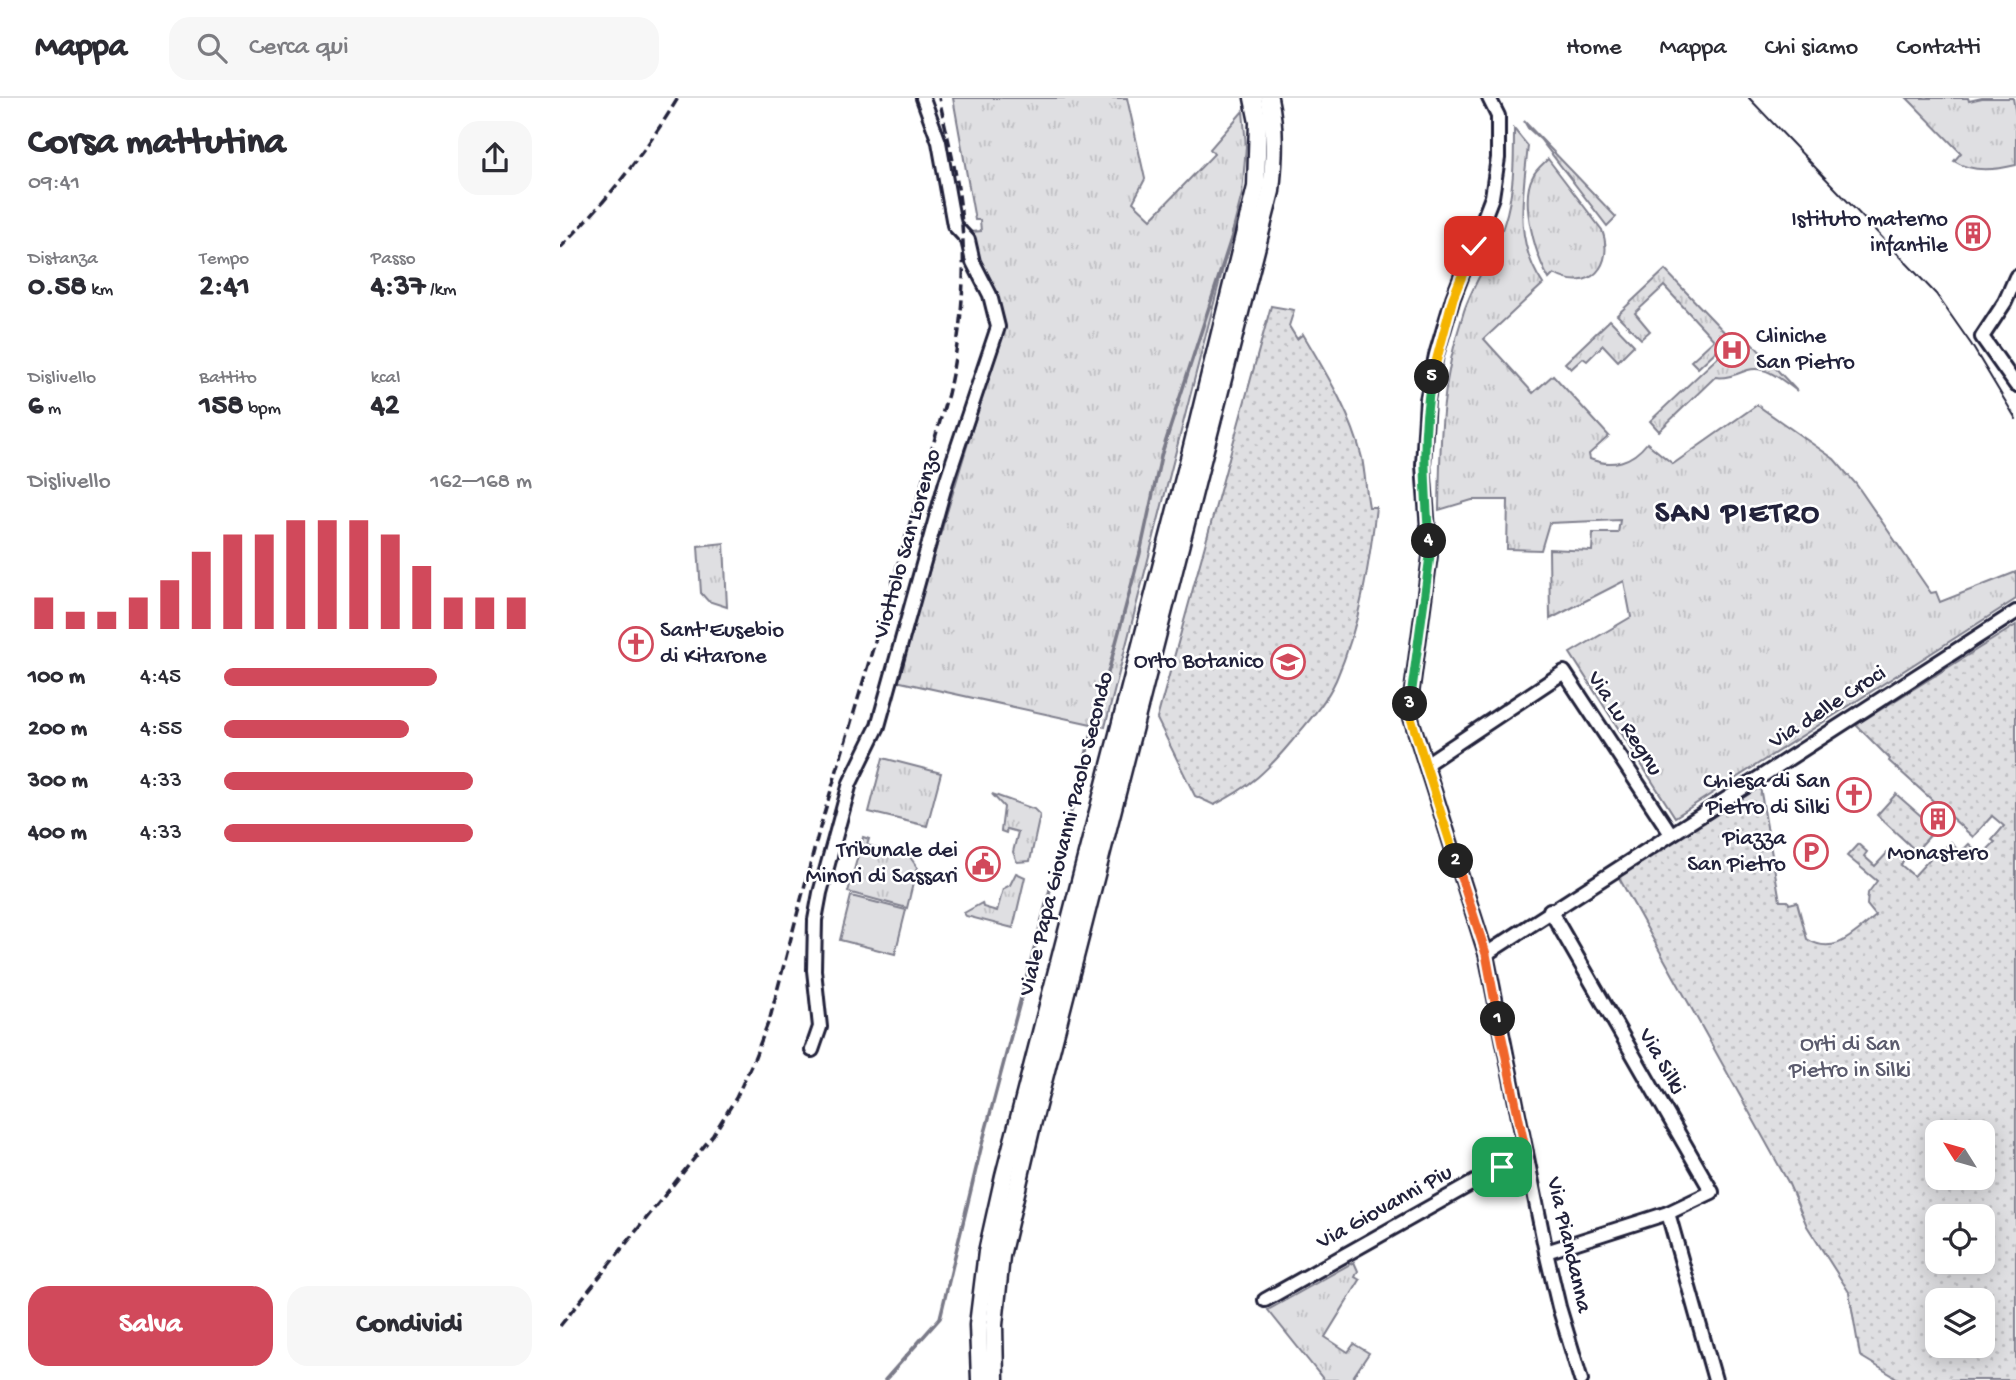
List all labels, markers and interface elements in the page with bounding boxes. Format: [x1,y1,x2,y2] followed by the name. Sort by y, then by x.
[169,17,659,80] search box
[35,29,127,67] text: Mappa
[193,29,231,67] icon: search
[249,33,349,64] text: Cerca qui
[1566,34,1622,63] text: Home
[1660,34,1727,63] text: Mappa
[1765,34,1858,63] text: Chi siamo
[1896,34,1981,63] text: Contatti
[458,121,532,195] button: share
[28,122,286,166] text: Corsa mattutina
[28,170,80,197] text: 09:41
[1791,207,1949,260] place label: Istituto materno infantile
[1954,214,1992,252] building icon: Istituto materno infantile
[1444,216,1504,276] pin
[1455,227,1493,265] icon: check
[28,248,98,271] text: Distanza
[199,248,249,271] text: Tempo
[371,248,416,271] text: Passo
[28,271,87,306] text: 0.58
[199,271,250,306] text: 2:41
[371,271,425,306] text: 4:37
[87,279,113,302] text: km
[425,279,456,302] text: /km
[1756,324,1855,377] place label: Cliniche San Pietro
[1713,331,1751,369] hospital icon: Cliniche San Pietro
[1414,360,1450,394] pin: 5
[1427,365,1437,388] text: 5
[28,367,96,390] text: Dislivello
[199,367,257,390] text: Battito
[371,367,400,390] text: kcal
[28,390,43,425] text: 6
[199,390,244,425] text: 158
[371,390,400,425] text: 42
[43,398,61,421] text: m
[244,398,281,421] text: bpm
[868,446,948,643] street label: Viottolo San Lorenzo
[28,469,111,496] text: Dislivello
[430,469,532,496] text: 162–168 m
[1655,498,1821,533] district label: SAN PIETRO
[1412,524,1446,558] pin: 4
[1424,529,1433,552] text: 4
[660,618,784,671] place label: Sant'Eusebio di Kitarone
[617,625,655,663] church icon: Sant'Eusebio di Kitarone
[1269,643,1307,681] school or university icon: Orto Botanico
[1134,649,1264,676] place label: Orto Botanico
[1764,660,1892,756] street label: Via delle Croci
[28,664,85,691] text: 100 m
[140,664,181,691] text: 4:45
[1580,666,1668,782] street label: Via Lu Regnu
[1013,669,1120,1000] street label: Viale Papa Giovanni Paolo Secondo
[1392,686,1428,722] pin: 3
[1405,692,1414,715] text: 3
[28,716,87,743] text: 200 m
[140,716,182,743] text: 4:55
[28,768,88,795] text: 300 m
[140,768,182,795] text: 4:33
[1703,769,1830,822] place label: Chiesa di San Pietro di Silki
[1835,776,1873,814] church icon: Chiesa di San Pietro di Silki
[1919,800,1957,838] building icon: Monastero
[28,820,87,847] text: 400 m
[140,820,182,847] text: 4:33
[1687,826,1787,879] place label: Piazza San Pietro
[1792,833,1830,871] parking icon: Piazza San Pietro
[805,838,958,891] place label: Tribunale dei Minori di Sassari
[1887,841,1989,868] place label: Monastero
[1438,844,1474,878] pin: 2
[964,845,1002,883] public building icon: Tribunale dei Minori di Sassari
[1451,849,1460,872] text: 2
[1480,1002,1516,1037] pin: 1
[1494,1007,1501,1030] text: 1
[1631,1023,1691,1100] street label: Via Silki
[1788,1032,1911,1085] park label: Orti di San Pietro in Silki
[1925,1120,1995,1190] north arrow
[1925,1120,1995,1358] map controls
[1472,1137,1532,1197] pin
[1483,1148,1521,1186] icon: arrive
[1311,1159,1458,1257] street label: Via Giovanni Piu
[1539,1174,1597,1317] street label: Via Piandanna
[1925,1204,1995,1274] button: locate
[28,1286,273,1366] button: Salva
[287,1286,532,1366] button: Condividi
[1925,1288,1995,1358] button: layers

